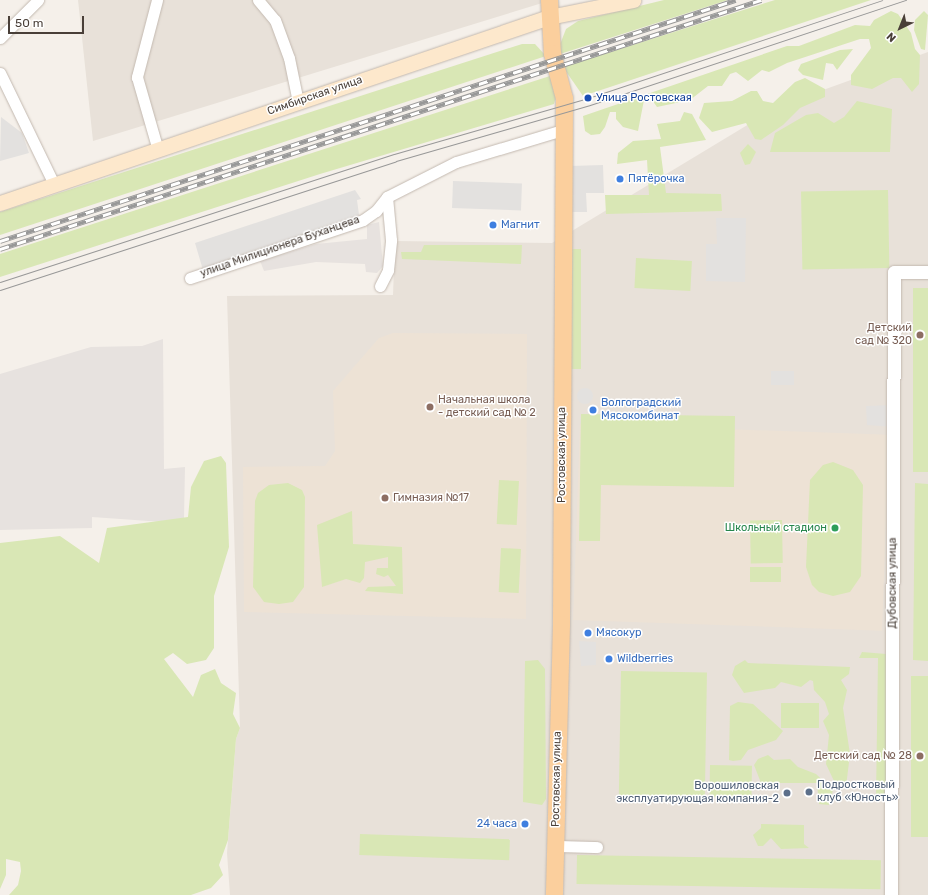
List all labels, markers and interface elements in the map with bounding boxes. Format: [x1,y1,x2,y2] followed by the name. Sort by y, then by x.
[10,8,86,34] scale bar
[880,8,920,48] north arrow
[15,16,43,30] text: 50 m
[884,30,899,45] text: N
[266,74,364,118] street label: Симбирская улица
[596,91,692,105] place label: Улица Ростовская
[583,93,593,103] marker: Улица Ростовская
[628,172,685,186] place label: Пятёрочка
[615,174,625,184] marker: Пятёрочка
[199,213,361,281] street label: улица Милиционера Буханцева
[501,218,540,232] place label: Магнит
[488,220,498,230] marker: Магнит
[855,322,912,348] place label: Детский сад № 320
[915,330,925,340] marker: Детский сад № 320
[438,394,536,420] place label: Начальная школа - детский сад № 2
[601,397,681,423] place label: Волгоградский Мясокомбинат
[425,402,435,412] marker: Начальная школа - детский сад № 2
[588,405,598,415] marker: Волгоградский Мясокомбинат
[555,407,569,503] street label: Ростовская улица
[393,491,469,505] place label: Гимназия №17
[380,493,390,503] marker: Гимназия №17
[725,521,827,535] place label: Школьный стадион
[830,523,840,533] marker: Школьный стадион
[886,537,900,629] street label: Дубовская улица
[596,626,642,640] place label: Мясокур
[583,628,593,638] marker: Мясокур
[617,652,673,666] place label: Wildberries
[604,654,614,664] marker: Wildberries
[550,731,564,827] street label: Ростовская улица
[814,749,912,763] place label: Детский сад № 28
[915,751,925,761] marker: Детский сад № 28
[817,779,898,805] place label: Подростковый клуб «Юность»
[616,780,779,806] place label: Ворошиловская эксплуатирующая компания-2
[804,787,814,797] marker: Подростковый клуб «Юность»
[782,788,792,798] marker: Ворошиловская эксплуатирующая компания-2
[477,817,517,831] place label: 24 часа
[520,819,530,829] marker: 24 часа

